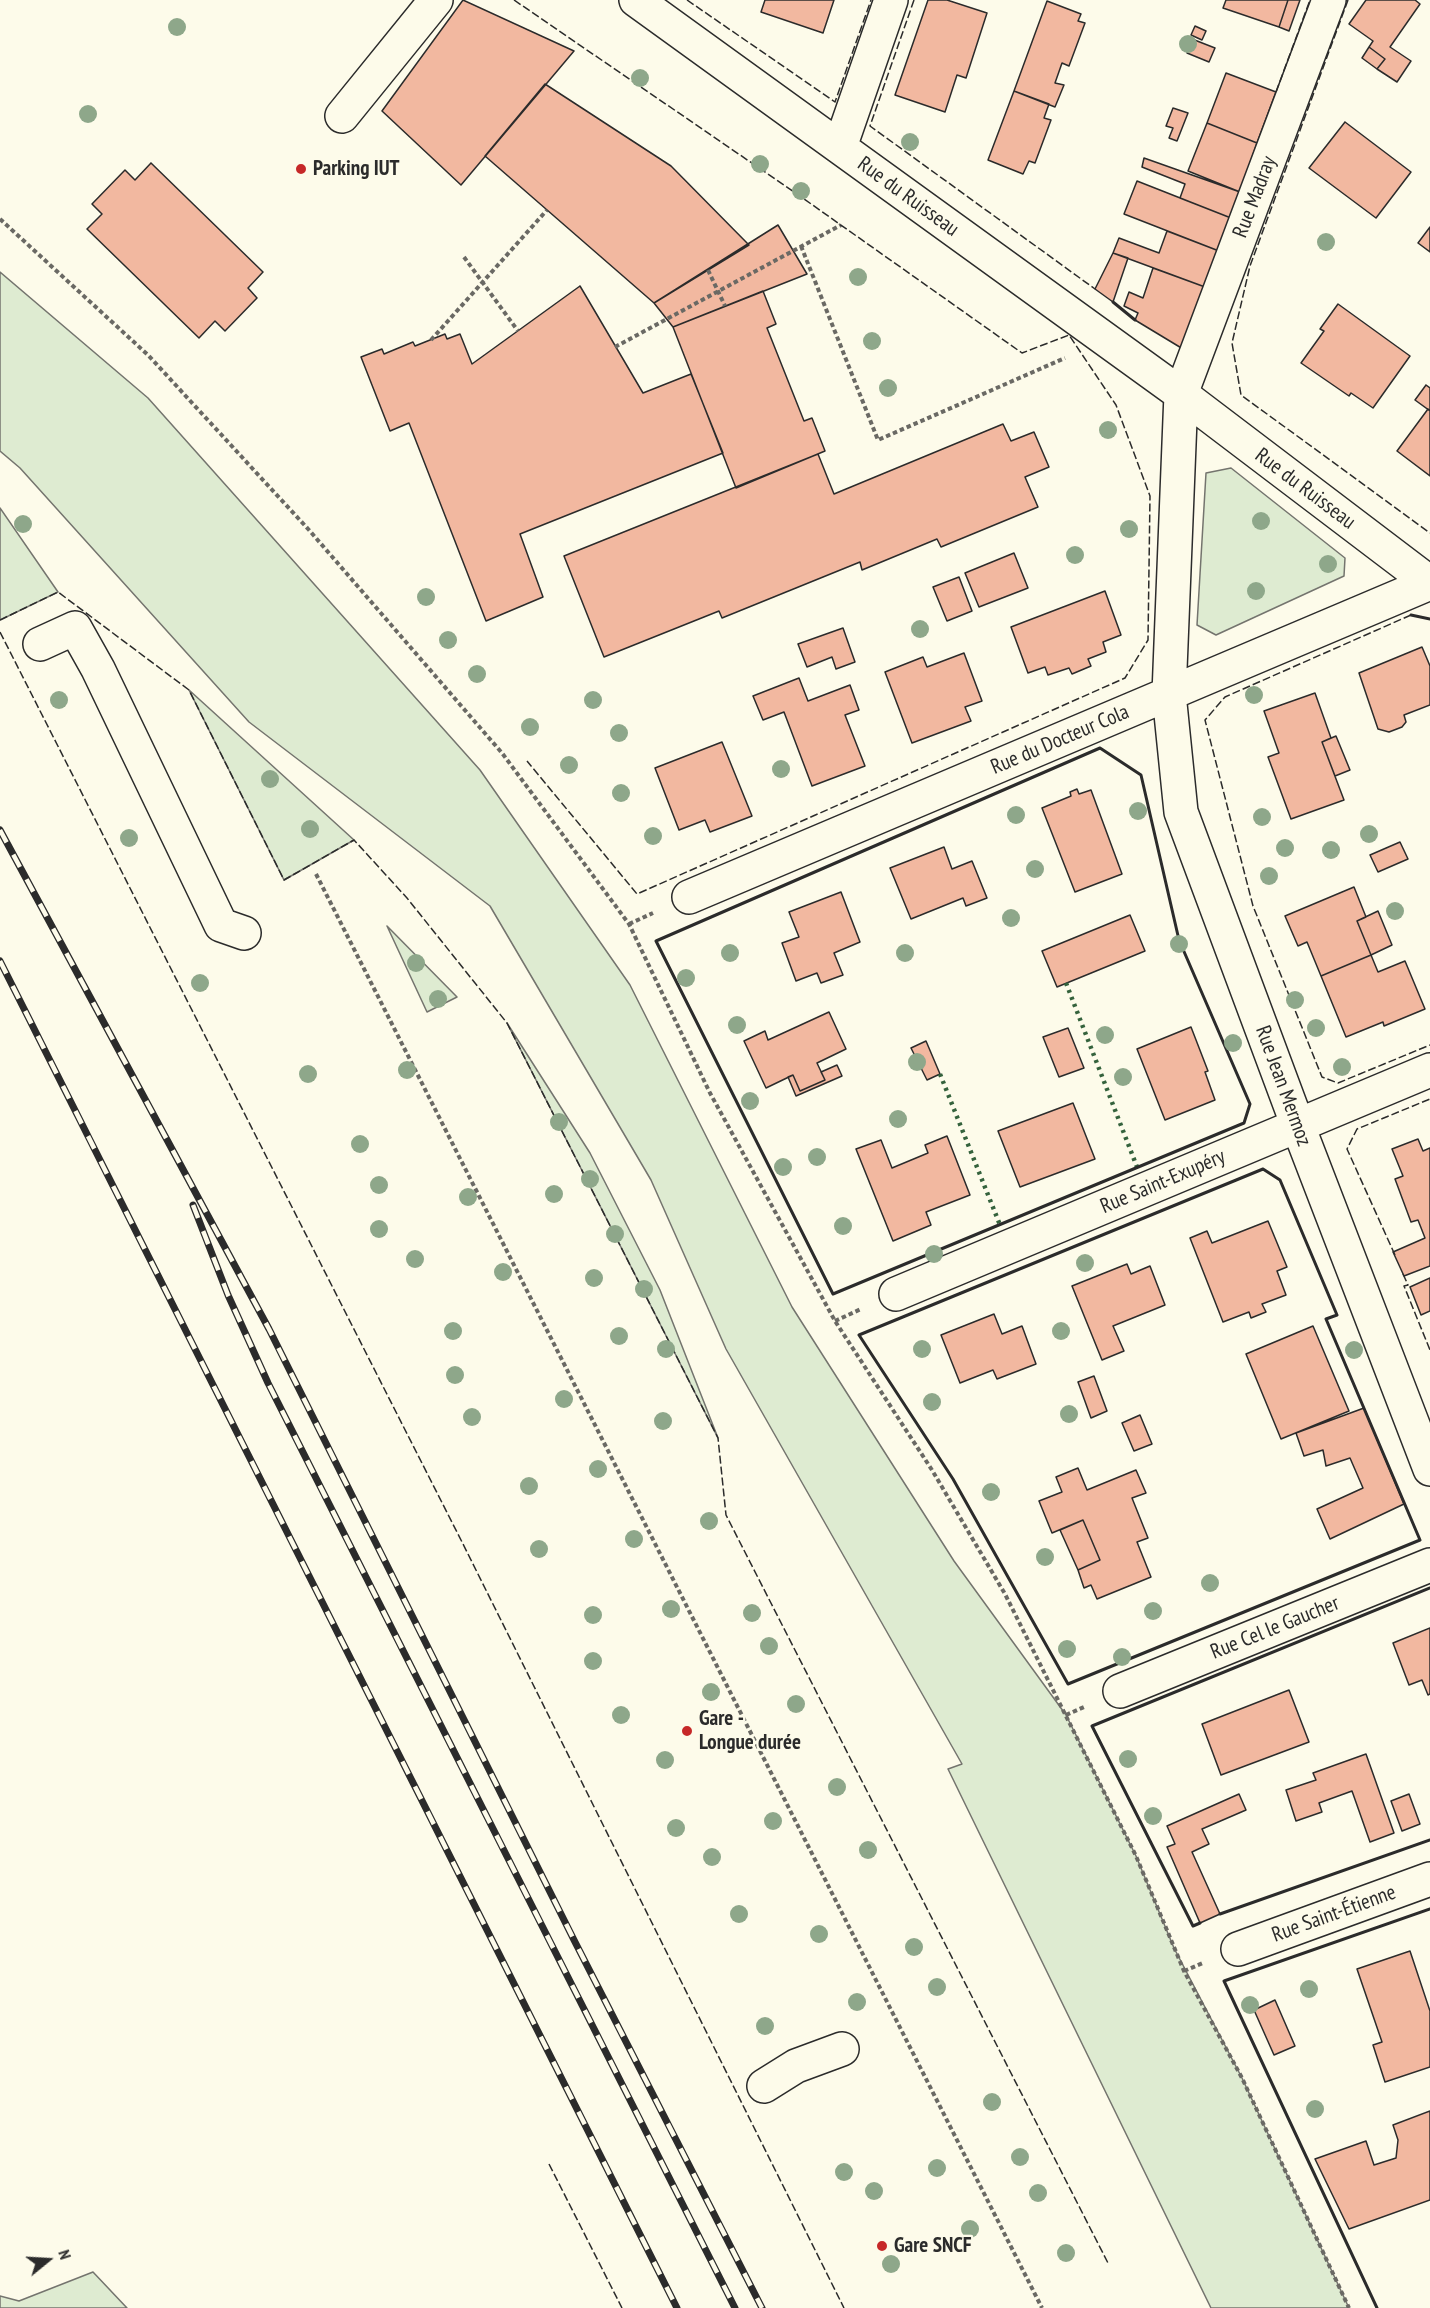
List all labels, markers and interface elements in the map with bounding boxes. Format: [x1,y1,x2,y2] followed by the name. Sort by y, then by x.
[852,152,964,242] street label: Rue du Ruisseau
[1228,153,1282,241] street label: Rue Madray
[313,156,400,182] place label: Parking IUT
[294,162,308,176] marker: Parking IUT
[1250,443,1360,535] street label: Rue du Ruisseau
[987,700,1133,780] street label: Rue du Docteur Cola
[1250,1022,1316,1150] street label: Rue Jean Mermoz
[1097,1144,1229,1220] street label: Rue Saint-Exupéry
[1207,1591,1343,1665] street label: Rue Cel le Gaucher
[699,1706,801,1756] place label: Gare - Longue durée
[680,1724,694,1738] marker: Gare - Longue durée
[1269,1880,1399,1948] street label: Rue Saint-Étienne
[18,2230,78,2290] north arrow
[894,2233,972,2259] place label: Gare SNCF
[875,2239,889,2253] marker: Gare SNCF
[54,2247,76,2262] text: N

